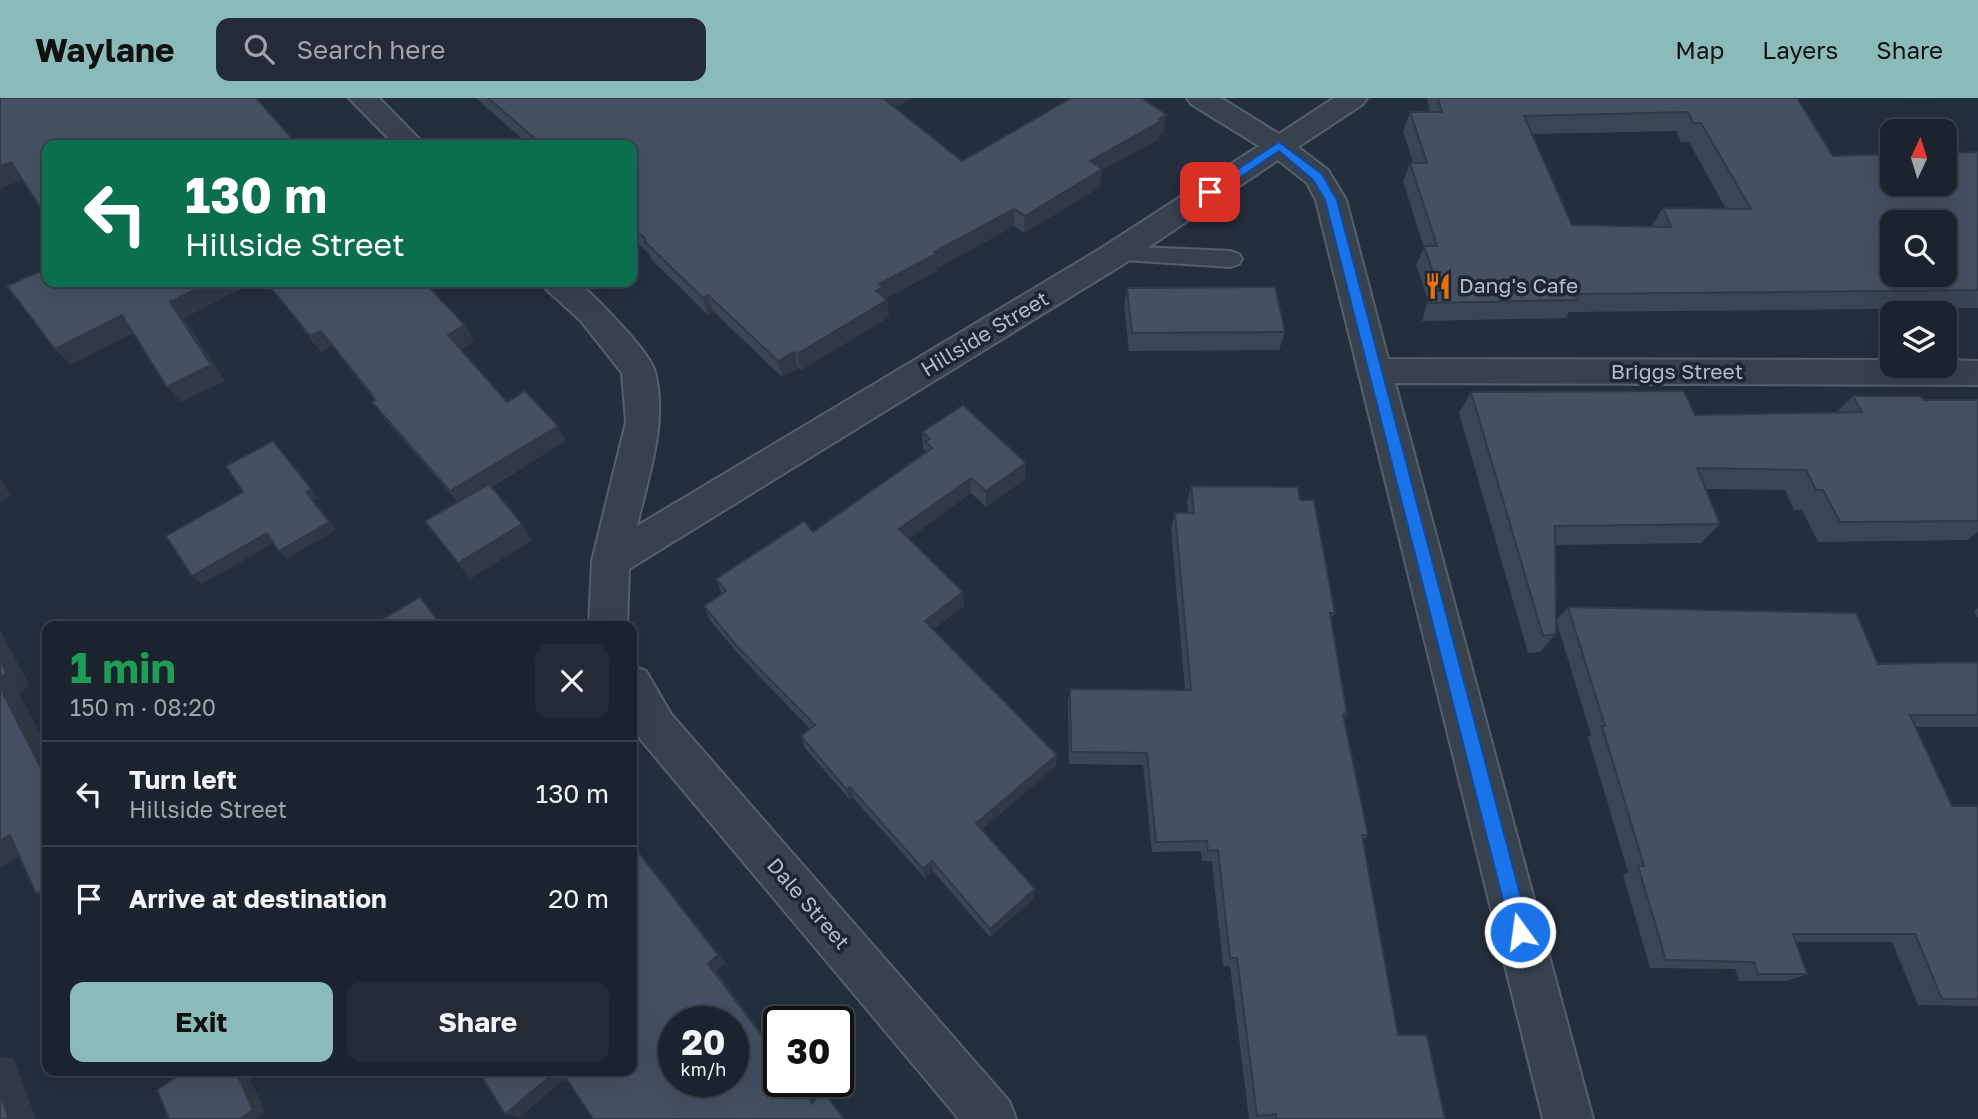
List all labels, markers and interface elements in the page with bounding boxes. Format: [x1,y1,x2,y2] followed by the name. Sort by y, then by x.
[216,18,706,81] search box
[35,30,174,69] text: Waylane
[240,30,278,68] icon: search
[296,34,445,65] text: Search here
[1675,35,1724,64] text: Map
[1762,35,1838,64] text: Layers
[1876,35,1943,64] text: Share
[1880,119,1956,196] north arrow
[1880,119,1957,378] map controls
[1180,162,1240,222] pin
[185,165,327,224] text: 130 m
[70,168,161,259] icon: left
[1191,173,1229,211] icon: arrive
[1880,210,1957,287] button: search
[185,225,405,263] text: Hillside Street
[1423,271,1453,301] restaurant icon: Dang's Cafe
[1459,272,1578,298] place label: Dang's Cafe
[916,285,1053,381] street label: Hillside Street
[1880,301,1957,378] button: layers
[1611,358,1743,384] street label: Briggs Street
[70,642,176,692] text: 1 min
[535,644,609,718] button: close
[70,693,216,721] text: 150 m · 08:20
[129,764,237,795] text: Turn left
[70,775,108,813] icon: left
[536,778,609,809] text: 130 m
[129,795,287,823] text: Hillside Street
[762,852,856,954] street label: Dale Street
[70,880,108,918] icon: arrive
[129,883,387,914] text: Arrive at destination
[548,883,609,914] text: 20 m
[1483,895,1557,969] position arrow
[70,982,333,1062] button: Exit
[347,982,609,1062] button: Share
[763,1006,854,1097] speed limit sign: 30
[681,1021,726,1063] text: 20
[681,1058,726,1080] text: km/h

